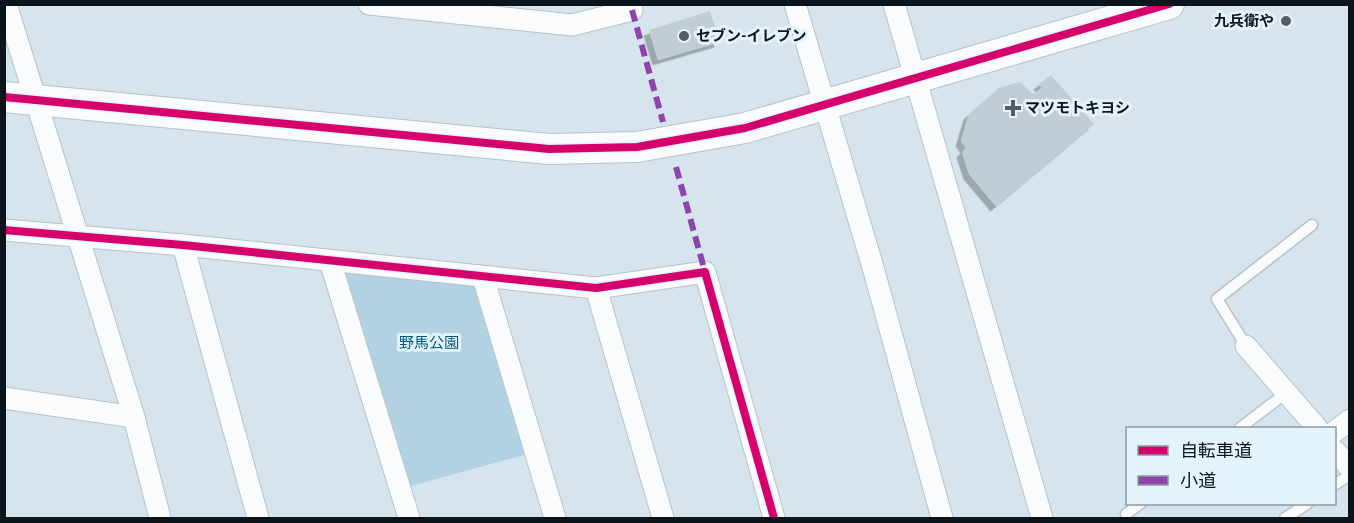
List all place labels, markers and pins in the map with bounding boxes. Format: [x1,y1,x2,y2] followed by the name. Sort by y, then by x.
[1214,11,1274,29] place label: 九兵衛や
[1279,14,1293,28] marker: 九兵衛や
[696,26,807,44] place label: セブン-イレブン
[677,29,691,43] marker: セブン-イレブン
[1025,98,1130,116] place label: マツモトキヨシ
[1006,101,1020,115] marker: マツモトキヨシ

